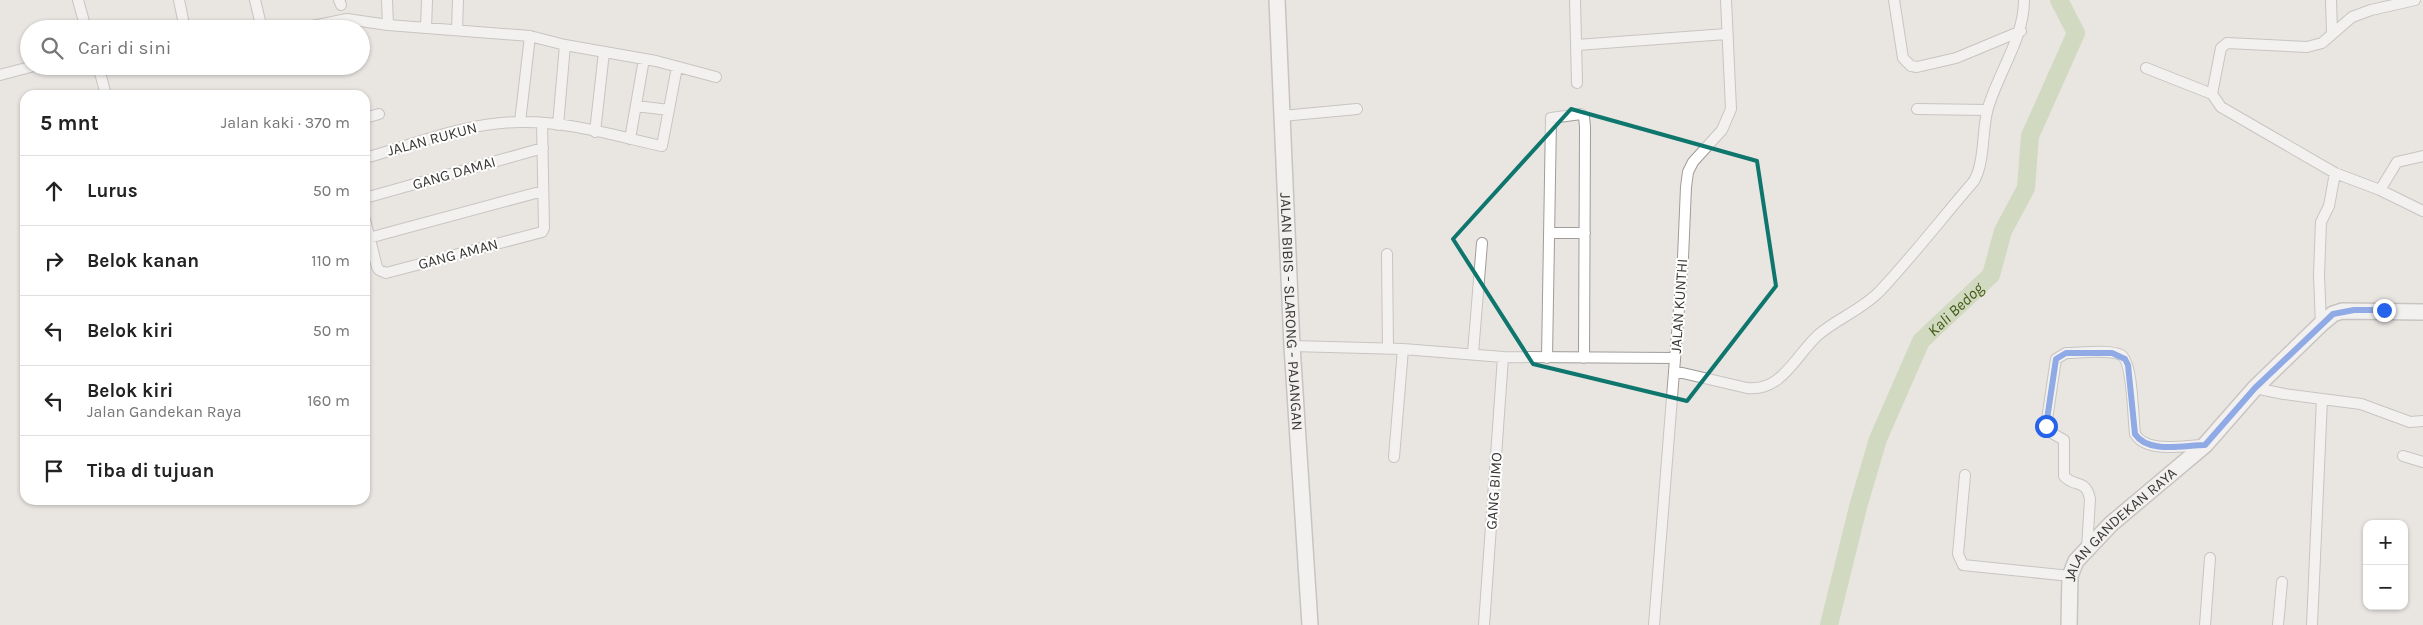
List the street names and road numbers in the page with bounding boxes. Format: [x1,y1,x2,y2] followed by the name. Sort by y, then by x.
[385,118,479,160] street label: JALAN RUKUN
[410,153,498,193] street label: GANG DAMAI
[1276,192,1306,431] street label: JALAN BIBIS - SLARONG - PAJANGAN
[416,235,500,273] street label: GANG AMAN
[1667,258,1691,354] street label: JALAN KUNTHI
[1482,452,1506,530] street label: GANG BIMO
[2061,464,2181,582] street label: JALAN GANDEKAN RAYA

